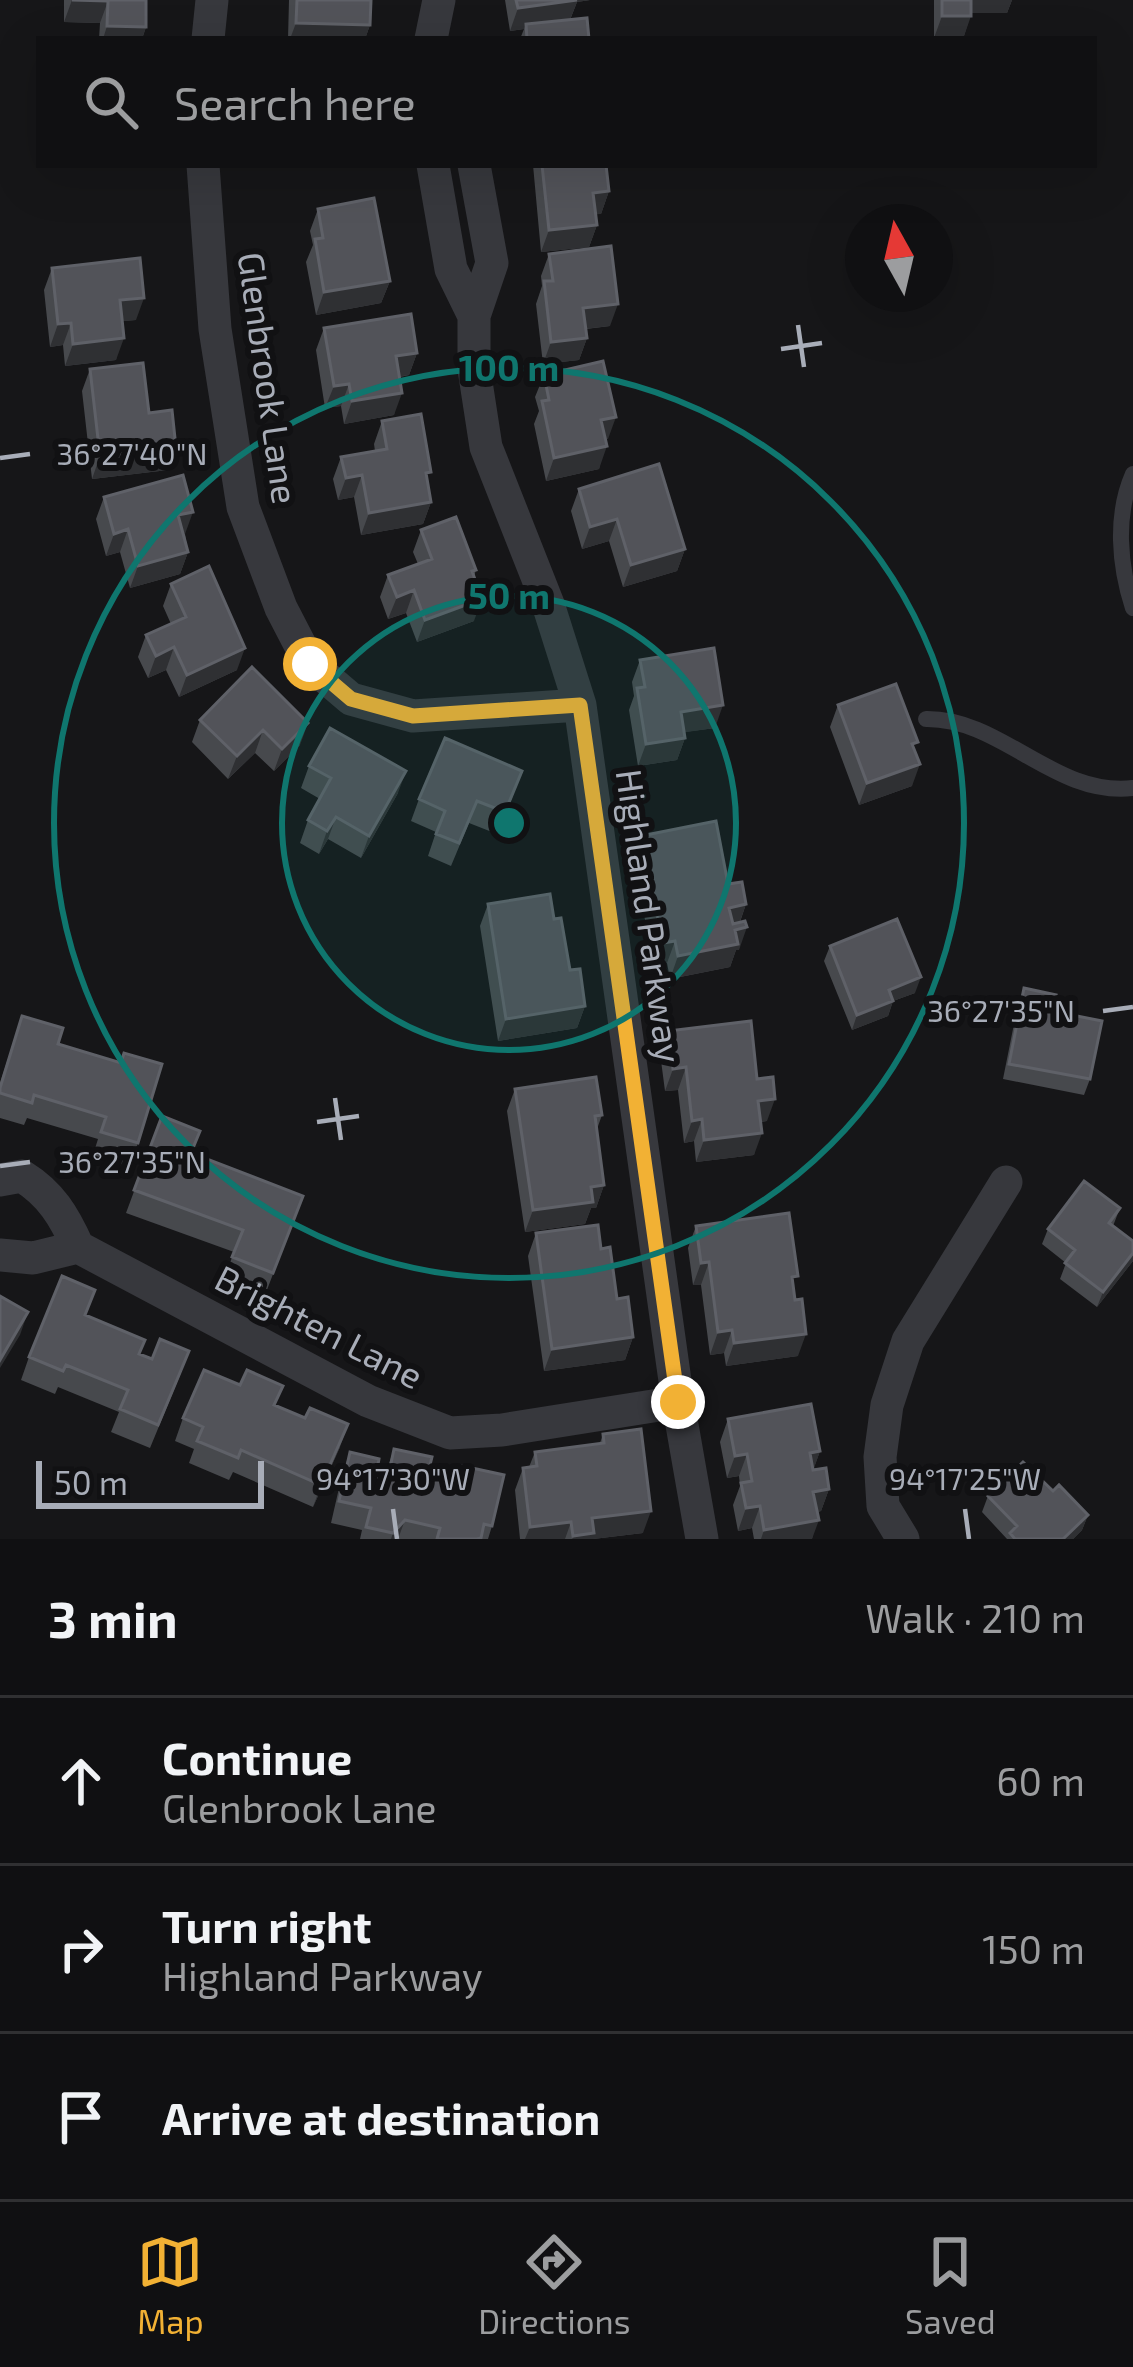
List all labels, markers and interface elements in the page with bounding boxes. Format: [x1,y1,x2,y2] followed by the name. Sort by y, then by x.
[36,36,1097,168] search box
[78,69,144,135] icon: search
[174,75,416,129] text: Search here
[845,204,953,312] north arrow
[231,249,308,506] street label: Glenbrook Lane
[459,345,559,388] text: 100 m
[57,435,207,471] text: 36°27'40"N
[468,573,550,616] text: 50 m
[283,637,337,691] route start
[609,766,692,1065] street label: Highland Parkway
[488,802,530,844] centre of rings
[927,992,1075,1028] text: 36°27'35"N
[58,1143,206,1179] text: 36°27'35"N
[209,1255,431,1396] street label: Brighten Lane
[651,1375,705,1429] route end
[36,1455,264,1508] scale bar
[316,1460,470,1496] text: 94°17'30"W
[889,1460,1041,1496] text: 94°17'25"W
[54,1462,128,1502] text: 50 m
[48,1587,178,1648] text: 3 min
[866,1594,1085,1641] text: Walk · 210 m
[162,1730,352,1784] text: Continue
[48,1748,114,1814] icon: ahead
[996,1757,1085,1804] text: 60 m
[162,1784,437,1831] text: Glenbrook Lane
[162,1898,371,1952] text: Turn right
[48,1916,114,1982] icon: right
[982,1925,1085,1972] text: 150 m
[162,1952,483,1999] text: Highland Parkway
[48,2084,114,2150] icon: arrive
[162,2090,600,2144] text: Arrive at destination
[137,2229,204,2341] tab: Map
[478,2229,630,2341] tab: Directions
[905,2229,996,2341] tab: Saved

